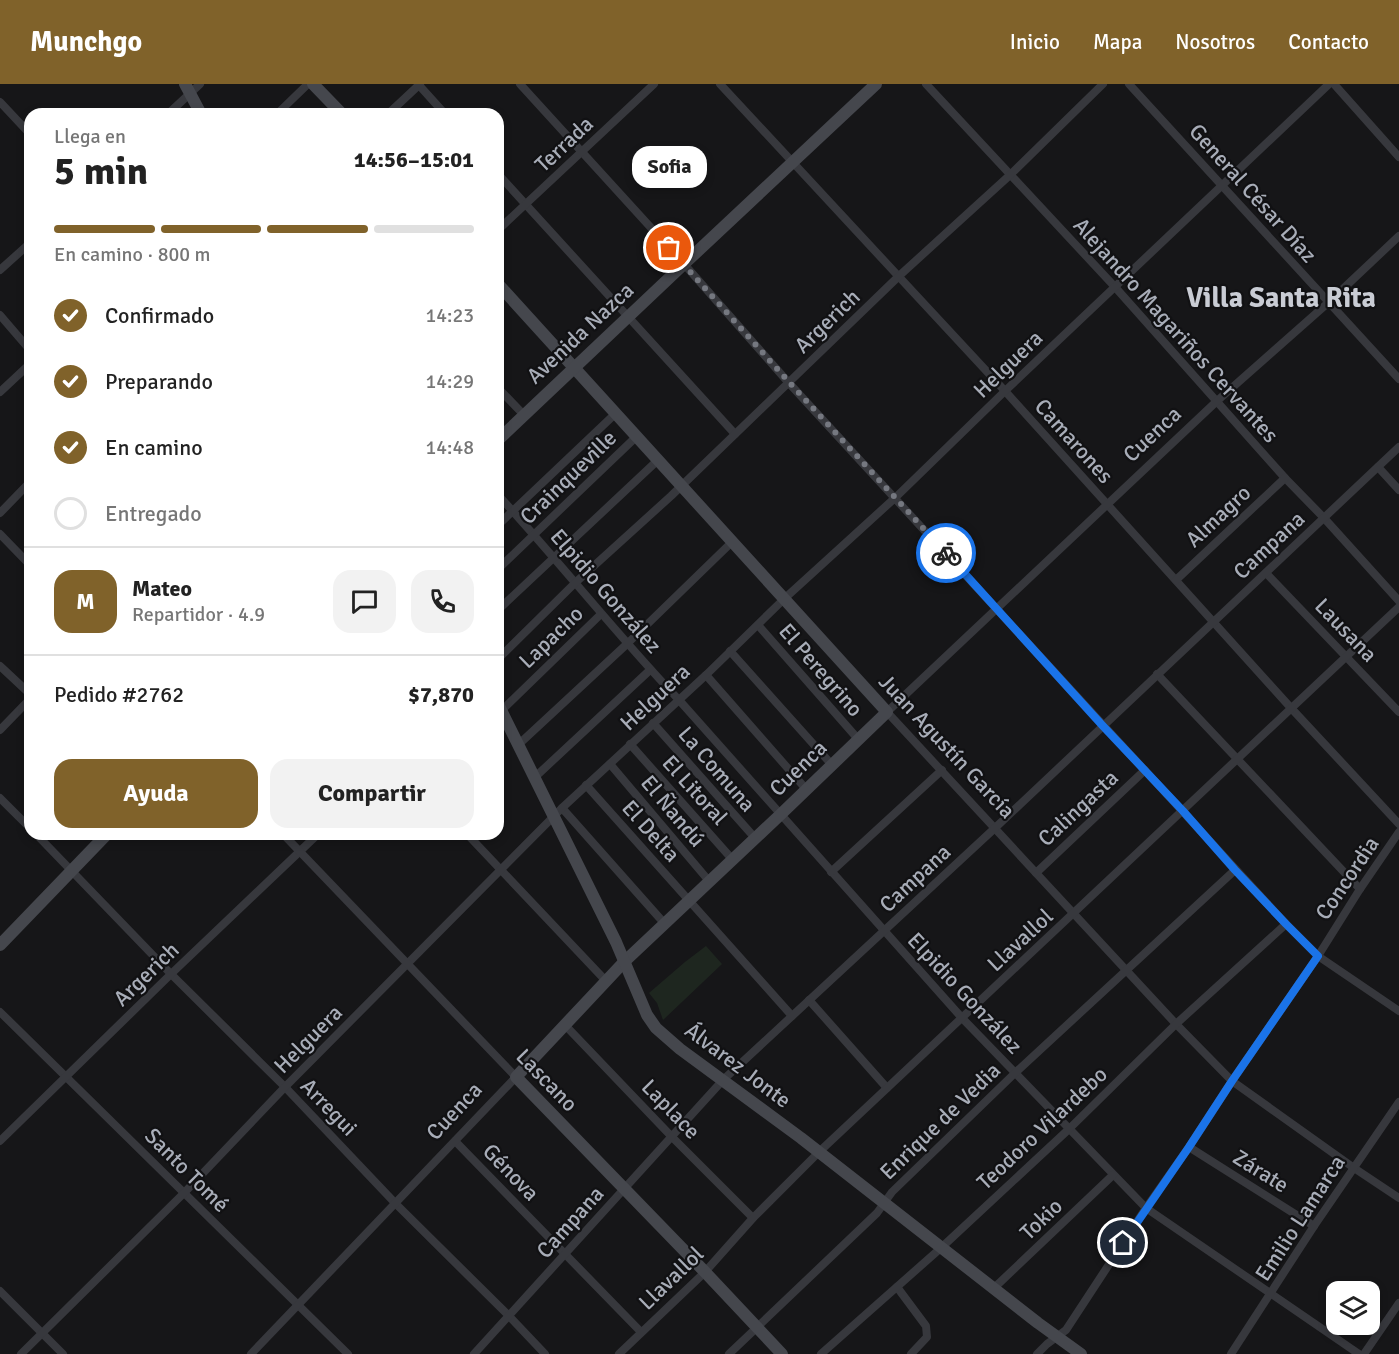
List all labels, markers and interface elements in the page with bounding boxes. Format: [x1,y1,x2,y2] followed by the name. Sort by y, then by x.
[30,25,142,59] text: Munchgo
[1010,29,1060,55] text: Inicio
[1093,29,1142,55] text: Mapa
[1175,29,1255,55] text: Nosotros
[1288,29,1369,55] text: Contacto
[529,110,599,178] street label: Terrada
[1184,118,1323,268] street label: General César Díaz
[54,124,126,149] text: Llega en
[354,146,474,173] text: 14:56–15:01
[632,146,706,188] callout: Sofia
[54,147,148,195] text: 5 min
[648,154,691,179] text: Sofia
[1068,212,1284,448] street label: Alejandro Magariños Cervantes
[643,222,694,273] pin
[652,231,685,264] icon: bag
[54,242,211,267] text: En camino · 800 m
[521,277,639,389] street label: Avenida Nazca
[1186,281,1376,315] district label: Villa Santa Rita
[789,283,865,359] street label: Argerich
[54,299,87,332] icon: check
[105,302,214,329] text: Confirmado
[425,303,474,328] text: 14:23
[968,324,1048,404] street label: Helguera
[54,365,87,398] icon: check
[105,368,213,395] text: Preparando
[425,369,474,394] text: 14:29
[1029,393,1119,489] street label: Camarones
[1117,400,1187,468] street label: Cuenca
[514,424,622,530] street label: Crainqueville
[54,431,87,464] icon: check
[105,434,203,461] text: En camino
[425,435,474,460] text: 14:48
[1180,479,1256,553] street label: Almagro
[105,500,202,527] text: Entregado
[1228,505,1310,585] street label: Campana
[545,523,667,659] street label: Elpidio González
[916,523,976,583] courier
[930,537,963,570] icon: bike
[333,570,396,633] button: chat
[411,570,474,633] button: phone
[132,575,192,602] text: Mateo
[76,588,95,615] text: M
[1309,592,1383,668] street label: Lausana
[513,600,589,674] street label: Lapacho
[132,602,265,627] text: Repartidor · 4.9
[773,618,869,722] street label: El Peregrino
[614,658,696,736] street label: Helguera
[873,668,1021,824] street label: Juan Agustín García
[54,681,184,708] text: Pedido #2762
[408,681,474,708] text: $7,870
[673,721,761,817] street label: La Comuna
[764,734,832,802] street label: Cuenca
[656,749,734,831] street label: El Litoral
[54,759,258,828] button: Ayuda
[270,759,474,828] button: Compartir
[1032,764,1124,852] street label: Calingasta
[635,770,711,852] street label: El Ñandú
[616,794,686,868] street label: El Delta
[1309,831,1385,925] street label: Concordia
[874,838,956,918] street label: Campana
[982,903,1058,977] street label: Llavallol
[902,927,1028,1059] street label: Elpidio González
[108,936,184,1012] street label: Argerich
[268,999,348,1079] street label: Helguera
[680,1016,796,1114] street label: Álvarez Jonte
[511,1043,583,1117] street label: Lascano
[874,1057,1006,1185] street label: Enrique de Vedia
[971,1061,1113,1195] street label: Teodoro Vilardebo
[295,1073,363,1141] street label: Arregui
[636,1073,706,1145] street label: Laplace
[420,1076,488,1146] street label: Cuenca
[139,1122,235,1218] street label: Santo Tomé
[477,1138,545,1206] street label: Génova
[1228,1144,1294,1198] street label: Zárate
[1249,1150,1351,1286] street label: Emilio Lamarca
[531,1180,609,1264] street label: Campana
[1014,1192,1068,1246] street label: Tokio
[1097,1217,1148,1268] pin
[1106,1226,1139,1259] icon: home
[633,1240,709,1316] street label: Llavallol
[1326,1281,1380,1335] map controls
[1326,1281,1380,1335] button: layers

